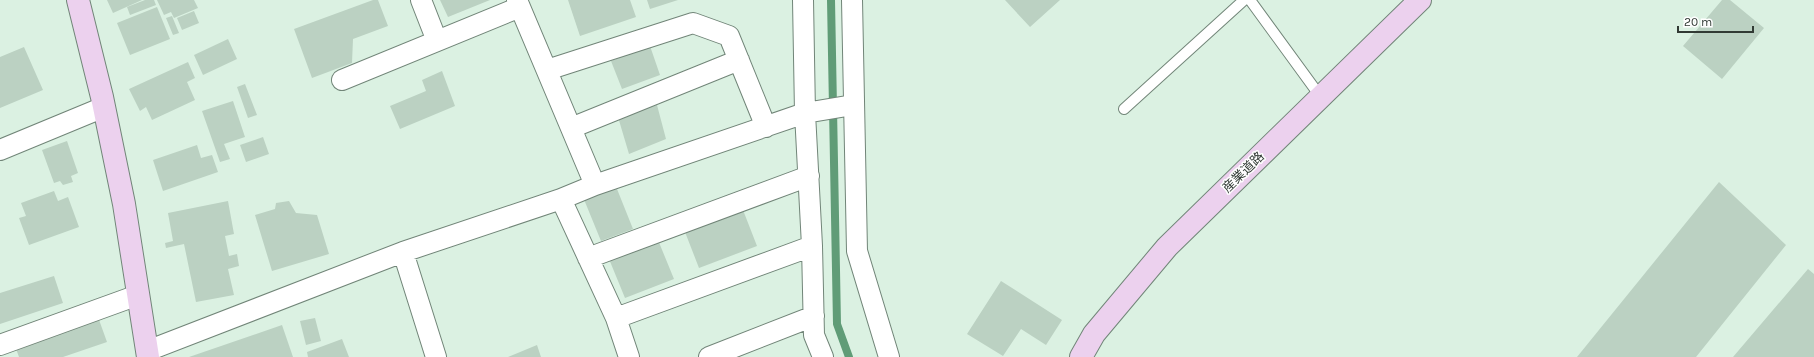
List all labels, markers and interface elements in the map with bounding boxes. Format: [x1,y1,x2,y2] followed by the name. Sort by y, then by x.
[1678,8,1753,34] scale bar
[1684,15,1712,29] text: 20 m
[1219,149,1267,195] street label: 産業道路

